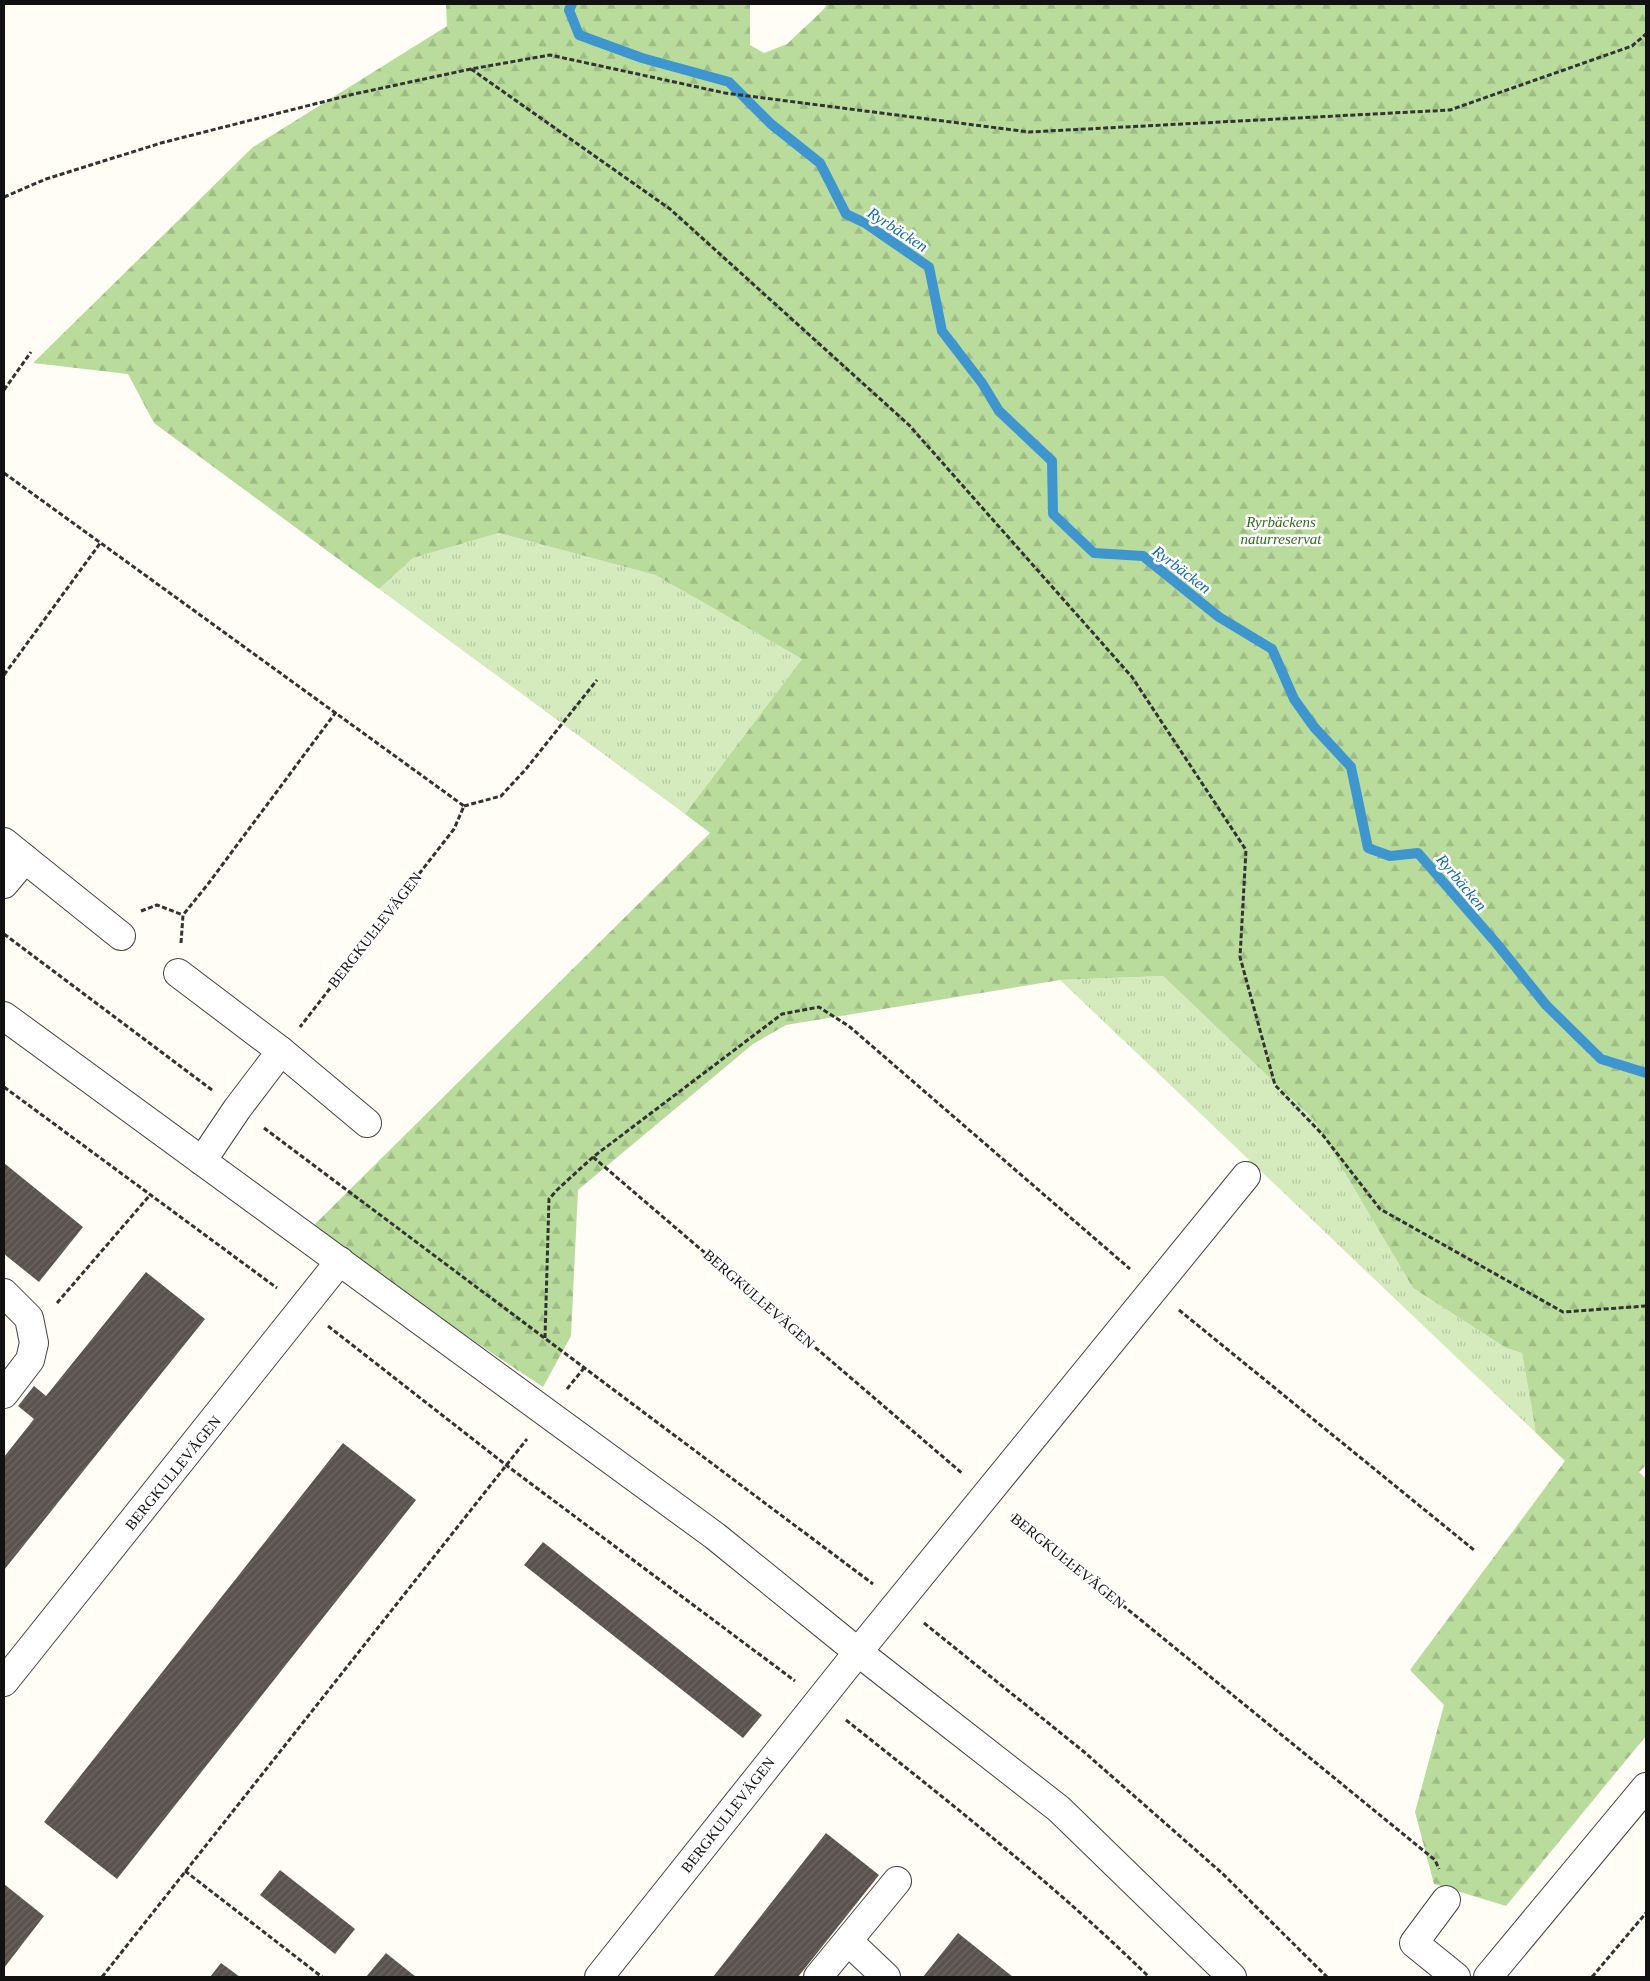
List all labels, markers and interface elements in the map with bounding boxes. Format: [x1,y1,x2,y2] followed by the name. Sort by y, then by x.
[863,203,931,256] water label: Ryrbäcken
[1240,514,1322,547] park label: Ryrbäckens naturreservat
[1148,542,1214,597] water label: Ryrbäcken
[1432,850,1490,915] water label: Ryrbäcken
[325,869,425,991] street label: BERGKULLEVÄGEN
[700,1246,818,1352] street label: BERGKULLEVÄGEN
[122,1413,224,1533] street label: BERGKULLEVÄGEN
[1008,1510,1128,1612] street label: BERGKULLEVÄGEN
[678,1754,778,1876] street label: BERGKULLEVÄGEN

